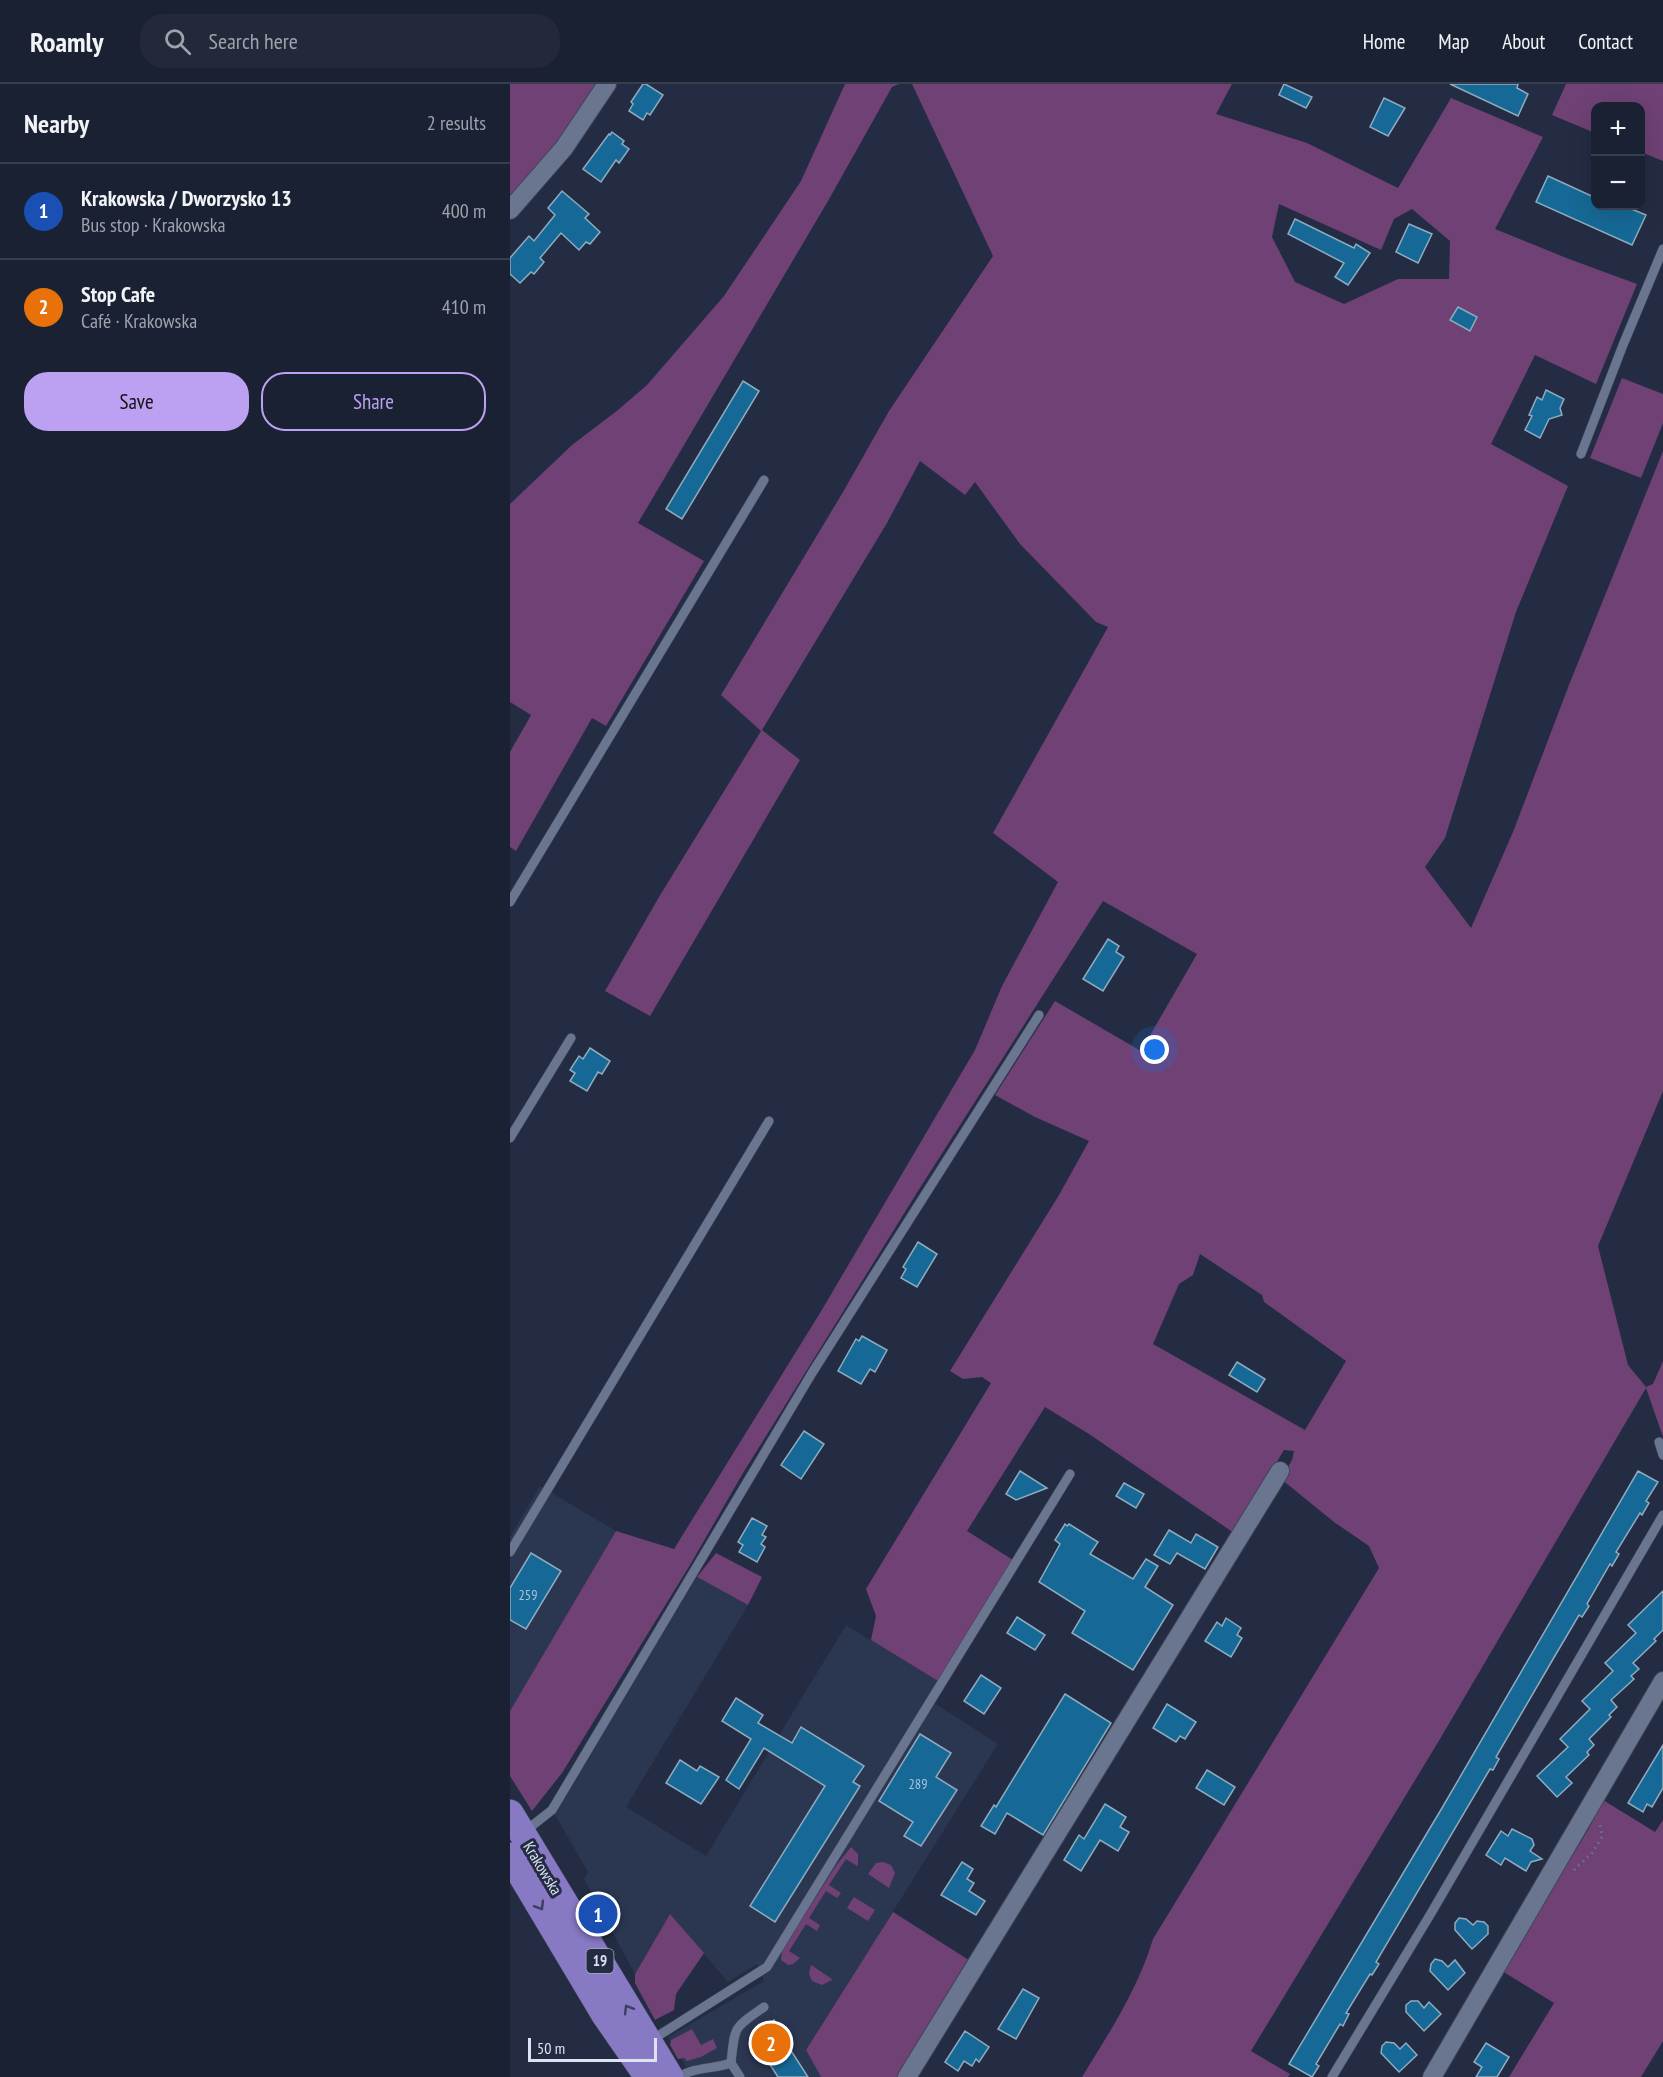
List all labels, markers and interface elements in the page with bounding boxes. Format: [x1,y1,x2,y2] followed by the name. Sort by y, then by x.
[140,14,560,68] search box
[30,23,104,60] text: Roamly
[161,25,194,58] icon: search
[209,27,298,55] text: Search here
[1363,28,1405,55] text: Home
[1438,28,1469,55] text: Map
[1502,28,1545,55] text: About
[1578,28,1633,55] text: Contact
[1591,102,1645,210] map controls
[1591,102,1645,156] button: +
[24,107,89,140] text: Nearby
[427,110,486,136] text: 2 results
[1591,156,1645,210] button: −
[81,184,292,212] text: Krakowska / Dworzysko 13
[39,198,48,224] text: 1
[442,198,486,224] text: 400 m
[81,212,226,238] text: Bus stop · Krakowska
[81,280,155,308] text: Stop Cafe
[39,294,48,320] text: 2
[442,294,486,320] text: 410 m
[81,308,197,334] text: Café · Krakowska
[24,372,249,431] button: Save
[261,372,486,431] button: Share
[1140,1035,1169,1064] your location
[519,1586,537,1604] house number: 259
[909,1775,927,1793] house number: 289
[519,1838,567,1898] street label: Krakowska
[578,1892,617,1936] pin: 1
[533,1900,544,1910] one-way arrow
[586,1949,614,1973] road number: 19
[624,2005,636,2015] one-way arrow
[752,2020,790,2066] pin: 2
[528,2035,657,2062] scale bar
[537,2038,565,2058] text: 50 m

